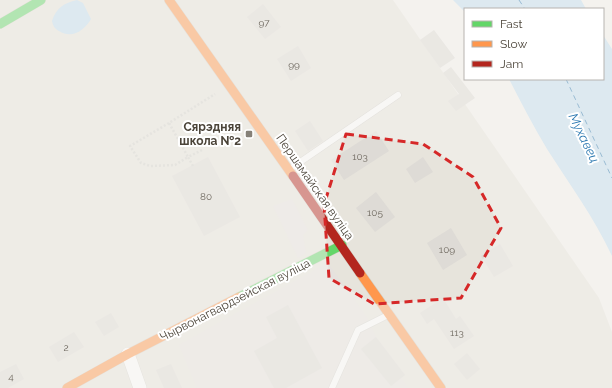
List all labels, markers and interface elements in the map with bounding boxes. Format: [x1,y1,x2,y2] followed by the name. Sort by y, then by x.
[464,8,604,80] legend
[258,17,270,28] house number: 97
[500,17,523,31] text: Fast
[500,37,527,51] text: Slow
[500,57,523,71] text: Jam
[288,59,300,70] house number: 99
[566,111,602,165] water label: Мухавец
[179,120,241,148] place label: Сярэдняя школа №2
[244,129,254,139] marker: Сярэдняя школа №2
[273,131,357,243] street label: Першамайская вуліца
[352,151,368,162] house number: 103
[200,191,212,202] house number: 80
[367,207,383,218] house number: 105
[439,244,455,255] house number: 109
[158,256,312,344] street label: Чырвонагвардзейская вуліца
[450,327,464,338] house number: 113
[63,342,69,353] house number: 2
[8,371,14,382] house number: 4

